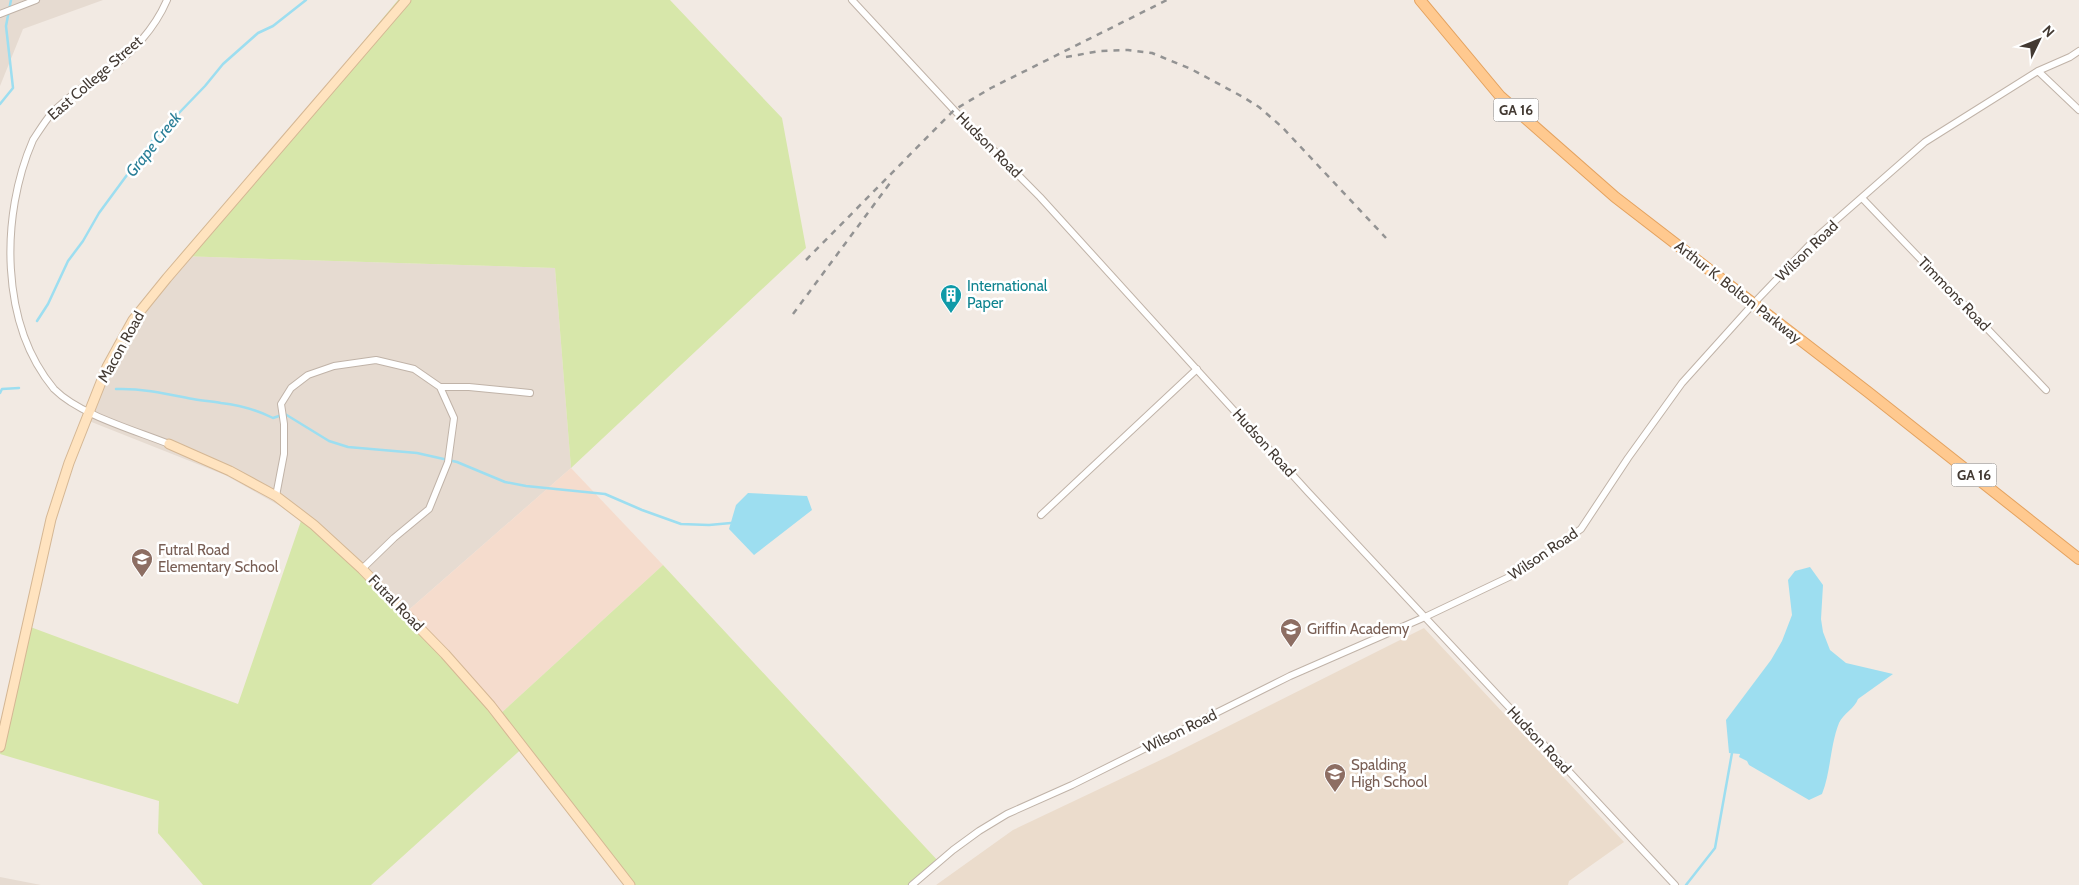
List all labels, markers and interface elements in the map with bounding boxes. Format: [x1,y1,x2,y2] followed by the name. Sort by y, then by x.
[2014,15,2064,65] north arrow
[2039,21,2058,41] text: N
[44,32,146,124] street label: East College Street
[1494,98,1538,122] road number: GA 16
[122,107,186,180] water label: Grape Creek
[952,108,1026,182] street label: Hudson Road
[1772,217,1842,285] street label: Wilson Road
[1671,237,1805,347] street label: Arthur K. Bolton Parkway
[1914,253,1994,335] street label: Timmons Road
[967,277,1048,312] place label: International Paper
[939,283,963,314] building icon: International Paper
[94,308,148,386] street label: Macon Road
[1229,405,1299,481] street label: Hudson Road
[1952,464,1996,486] road number: GA 16
[1505,524,1581,584] street label: Wilson Road
[158,541,279,576] place label: Futral Road Elementary School
[130,547,154,578] school or university icon: Futral Road Elementary School
[365,571,427,635] street label: Futral Road
[1279,617,1303,648] school or university icon: Griffin Academy
[1307,620,1410,638] place label: Griffin Academy
[1503,703,1575,777] street label: Hudson Road
[1140,705,1220,757] street label: Wilson Road
[1351,756,1428,791] place label: Spalding High School
[1323,762,1347,793] school or university icon: Spalding High School

